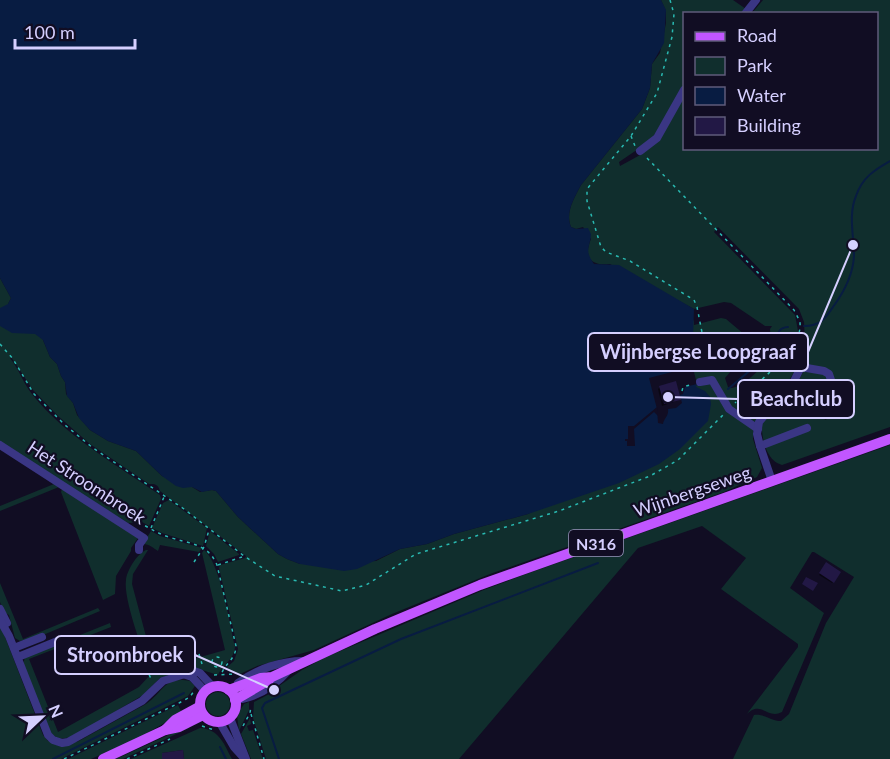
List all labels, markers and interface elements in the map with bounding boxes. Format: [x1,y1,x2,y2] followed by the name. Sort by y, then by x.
[15,12,135,50] scale bar
[683,12,878,150] legend
[24,21,75,43] text: 100 m
[737,24,777,46] text: Road
[737,54,773,76] text: Park
[737,84,786,106] text: Water
[737,114,801,136] text: Building
[588,333,808,371] callout: Wijnbergse Loopgraaf
[600,339,797,363] text: Wijnbergse Loopgraaf
[738,380,854,418] callout: Beachclub
[750,386,842,410] text: Beachclub
[24,436,151,529] street label: Het Stroombroek
[630,461,754,521] street label: Wijnbergseweg
[569,530,623,556] road number: N316
[55,636,195,674] callout: Stroombroek
[67,642,183,666] text: Stroombroek
[12,687,72,747] north arrow
[45,702,67,720] text: N

